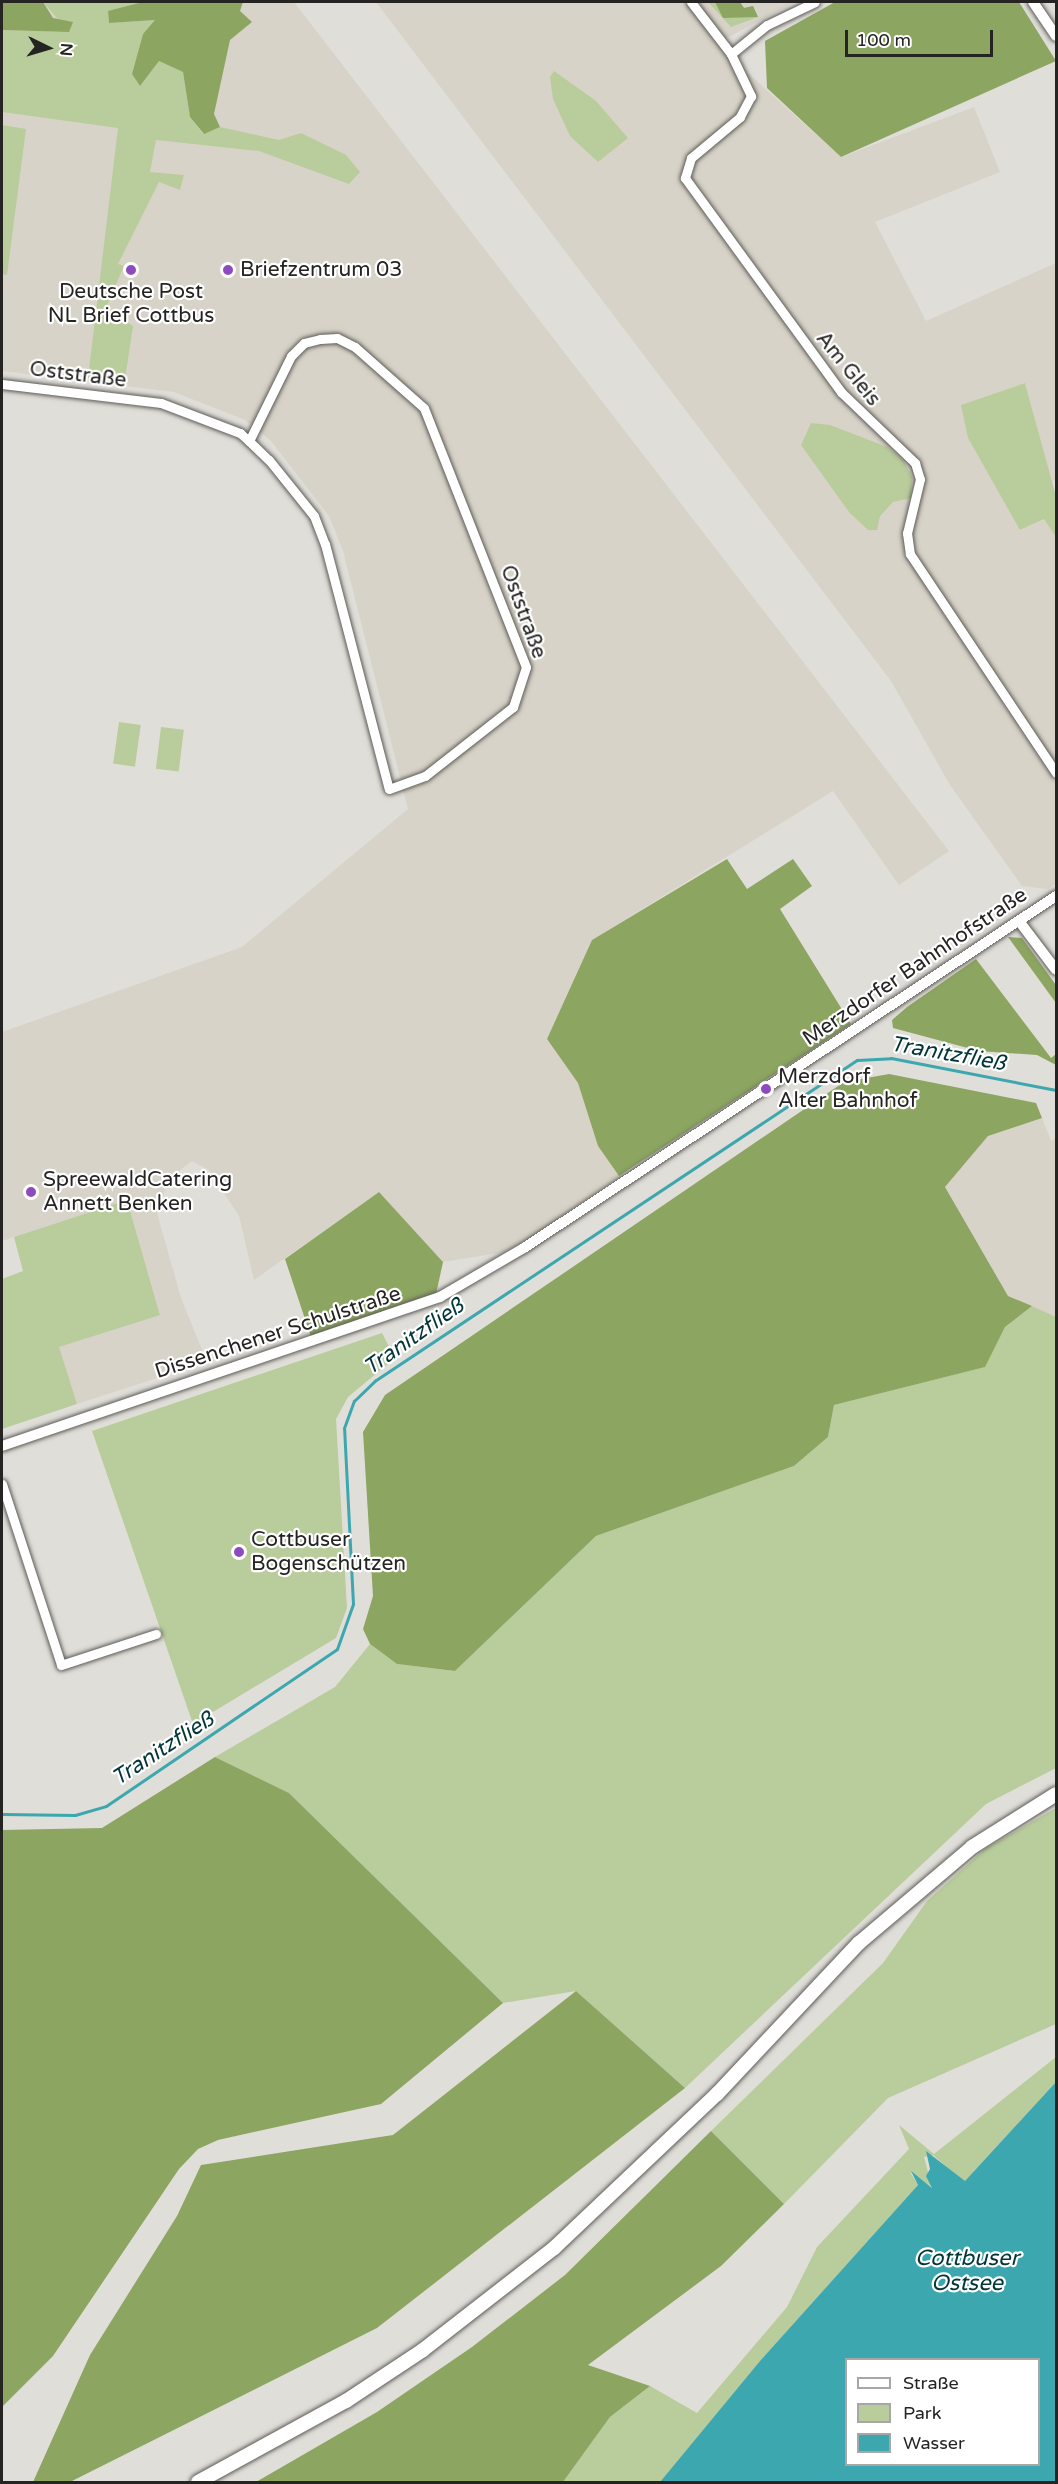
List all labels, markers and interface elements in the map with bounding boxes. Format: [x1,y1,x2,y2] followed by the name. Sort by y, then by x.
[18,18,78,78] north arrow
[848,18,996,56] scale bar
[856,29,911,51] text: 100 m
[55,42,76,57] text: N
[240,257,402,283] place label: Briefzentrum 03
[124,263,138,277] marker: Deutsche Post NL Brief Cottbus
[221,263,235,277] marker: Briefzentrum 03
[48,279,214,329] place label: Deutsche Post NL Brief Cottbus
[810,327,886,411] street label: Am Gleis
[28,357,128,393] street label: Oststraße
[494,562,552,662] street label: Oststraße
[798,882,1032,1052] street label: Merzdorfer Bahnhofstraße
[888,1031,1008,1077] water label: Tranitzfließ
[778,1064,917,1114] place label: Merzdorf Alter Bahnhof
[759,1082,773,1096] marker: Merzdorf Alter Bahnhof
[43,1167,232,1217] place label: SpreewaldCatering Annett Benken
[24,1185,38,1199] marker: SpreewaldCatering Annett Benken
[152,1281,404,1385] street label: Dissenchener Schulstraße
[359,1293,469,1381] water label: Tranitzfließ
[251,1527,406,1577] place label: Cottbuser Bogenschützen
[232,1545,246,1559] marker: Cottbuser Bogenschützen
[107,1706,219,1792] water label: Tranitzfließ
[915,2245,1019,2296] water label: Cottbuser Ostsee
[845,2358,1040,2466] legend
[903,2372,959,2394] text: Straße
[903,2402,941,2424] text: Park
[903,2432,965,2454] text: Wasser

